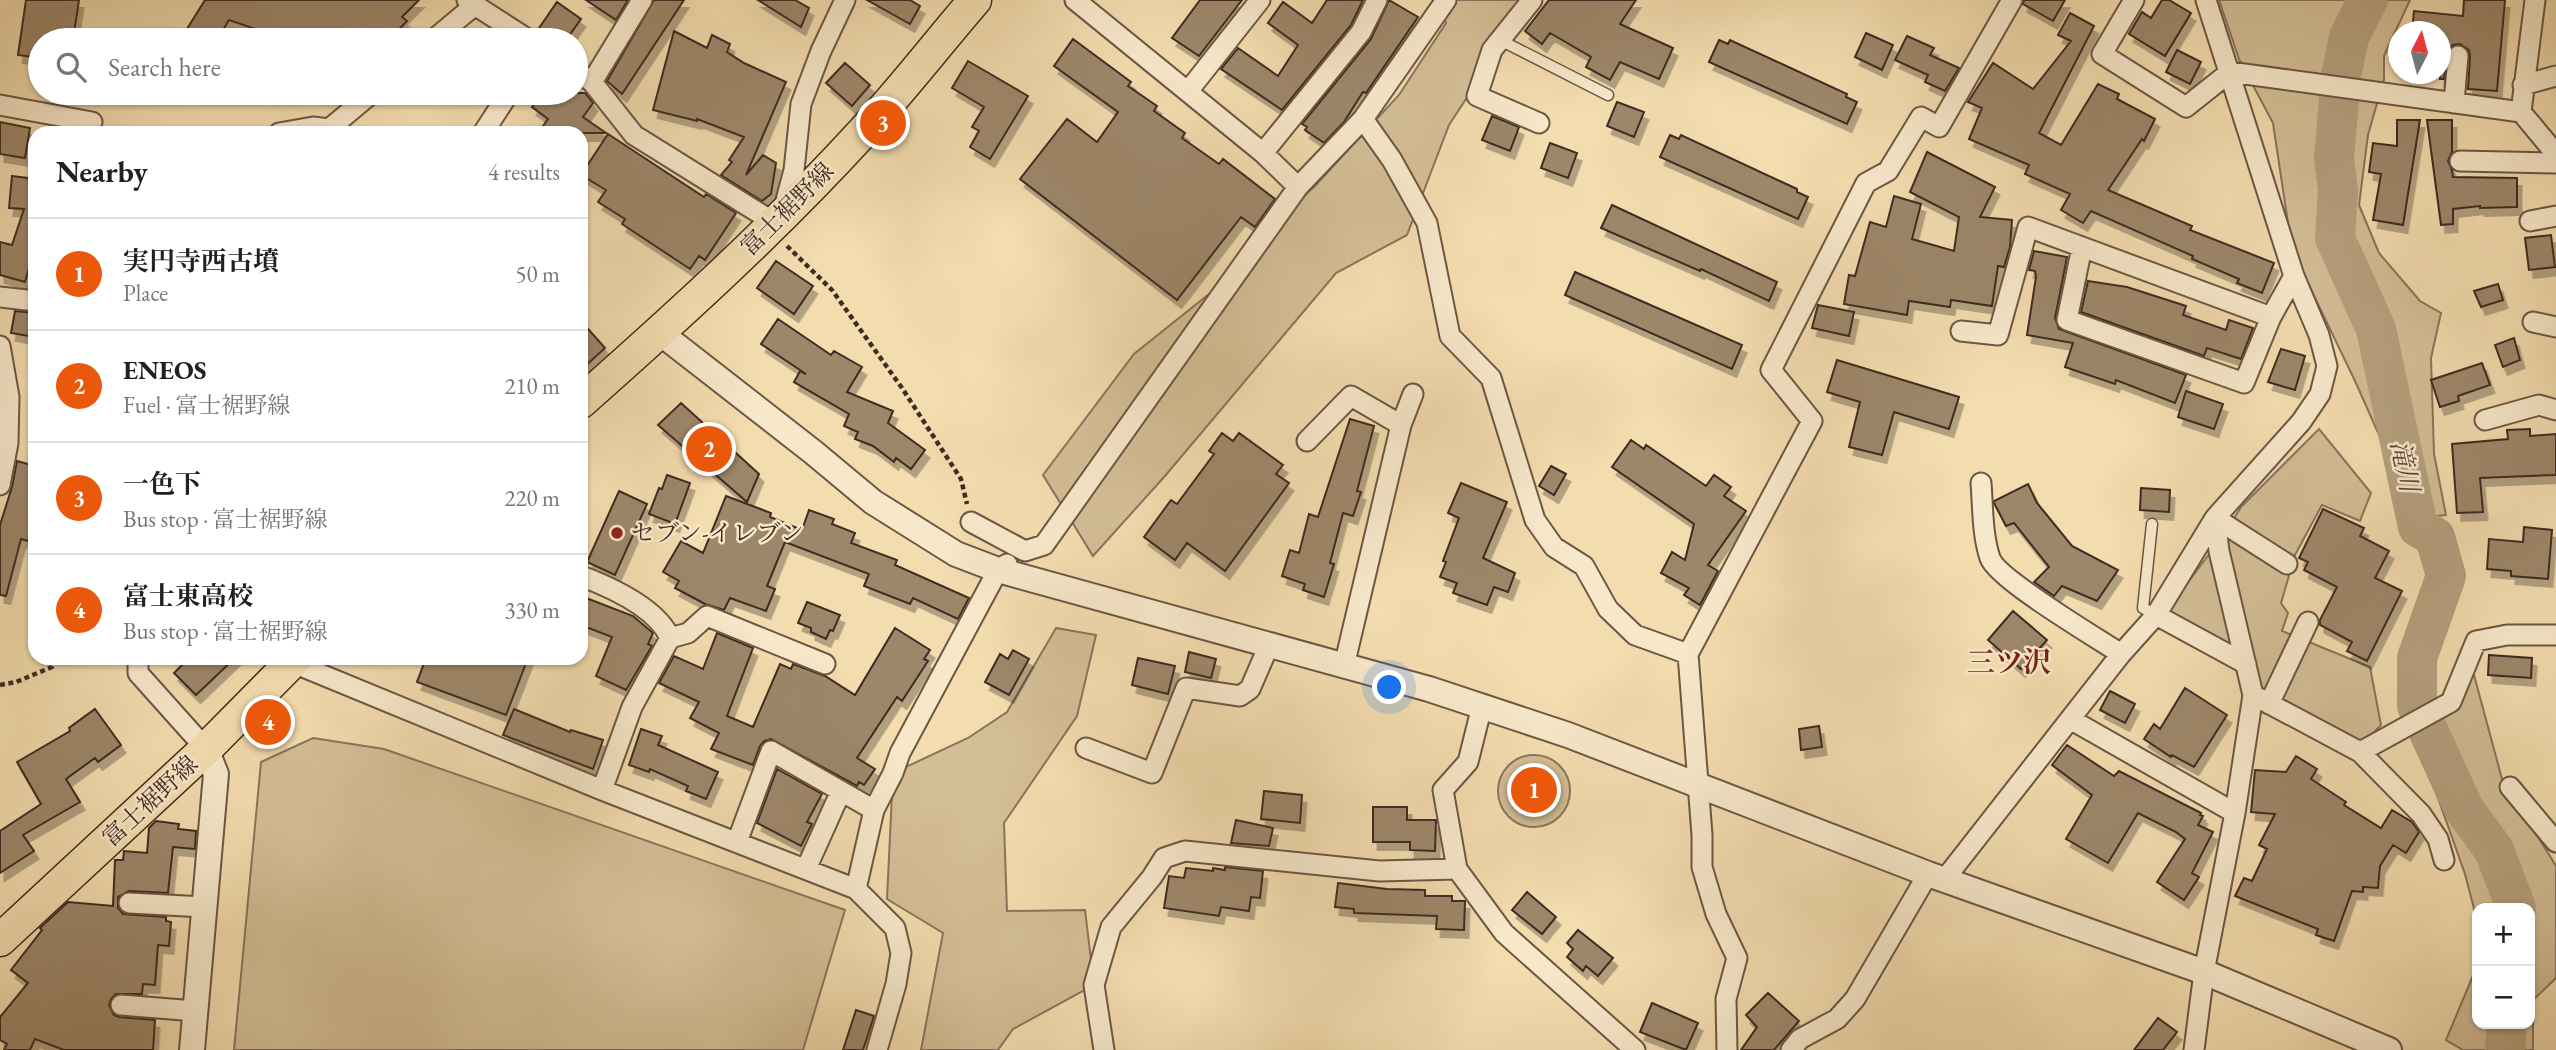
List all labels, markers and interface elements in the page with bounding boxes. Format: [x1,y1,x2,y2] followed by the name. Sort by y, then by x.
[2388,21,2451,84] north arrow
[28,28,588,105] search box
[52,48,90,86] icon: search
[108,50,221,84] text: Search here
[860,97,906,149] pin: 3
[56,152,148,191] text: Nearby
[733,155,840,262] street label: 富士裾野線
[488,157,560,187] text: 4 results
[123,244,279,278] text: 実円寺西古墳
[73,259,85,289] text: 1
[515,259,560,289] text: 50 m
[123,278,168,308] text: Place
[123,353,207,387] text: ENEOS
[73,371,85,401] text: 2
[504,371,560,401] text: 210 m
[123,390,290,420] text: Fuel · 富士裾野線
[686,423,732,475] pin: 2
[2383,437,2428,498] water label: 滝川
[123,467,201,501] text: 一色下
[73,483,85,513] text: 3
[504,483,560,513] text: 220 m
[123,504,327,534] text: Bus stop · 富士裾野線
[631,517,804,548] place label: セブン-イレブン
[609,525,625,541] marker: セブン-イレブン
[123,579,253,613] text: 富士東高校
[73,595,85,625] text: 4
[504,595,560,625] text: 330 m
[123,616,327,646] text: Bus stop · 富士裾野線
[1967,644,2051,680] district label: 三ツ沢
[1372,670,1406,704] your location
[245,696,291,748] pin: 4
[95,748,204,853] street label: 富士裾野線
[1511,764,1557,816] pin: 1
[2472,903,2535,1029] map controls
[2472,903,2535,966] button: +
[2472,966,2535,1029] button: −

